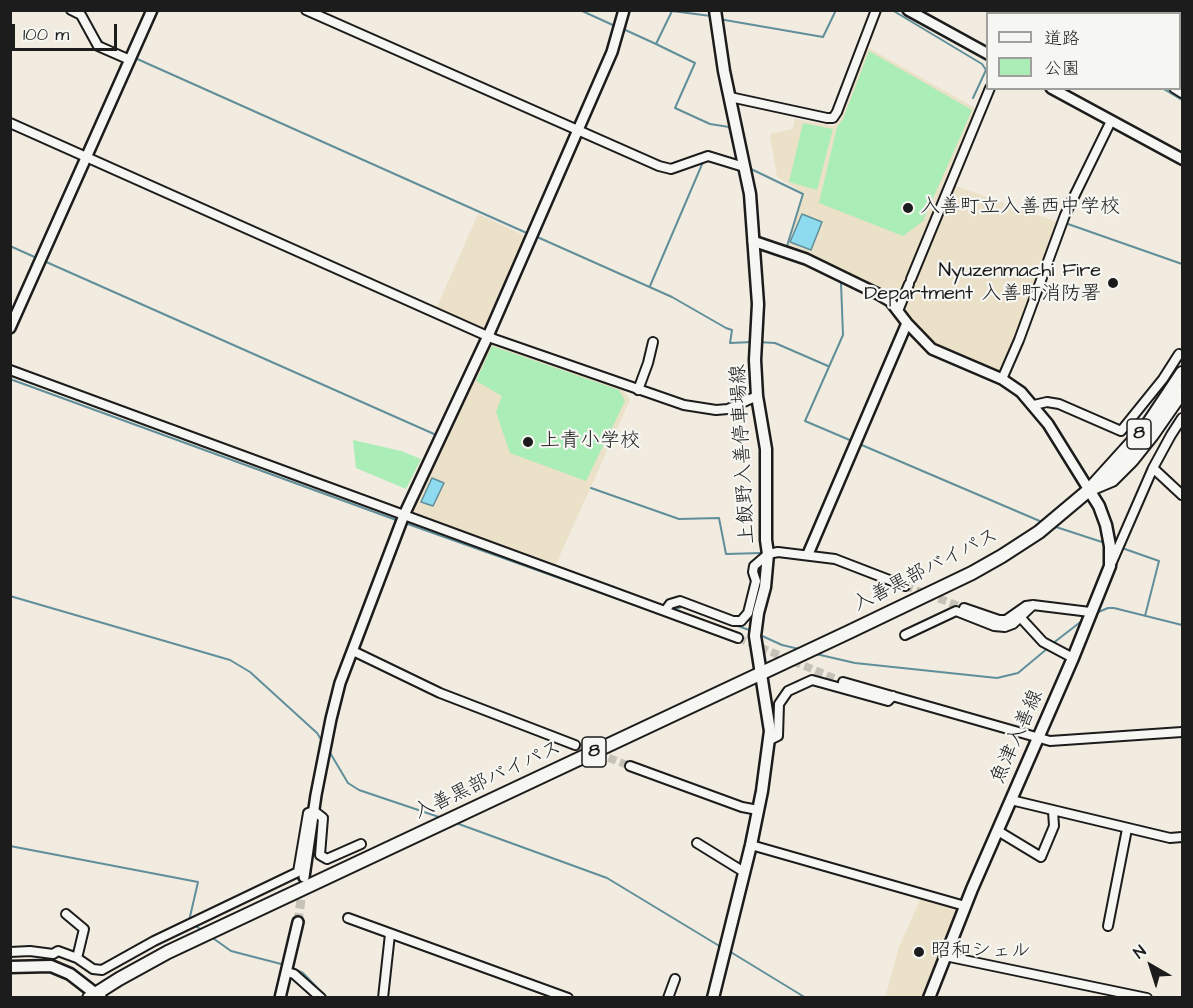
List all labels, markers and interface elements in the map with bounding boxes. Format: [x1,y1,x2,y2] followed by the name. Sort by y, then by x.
[15,12,120,50] scale bar
[986,12,1181,90] legend
[23,22,69,47] text: 100 m
[1044,26,1080,51] text: 道路
[1044,56,1080,81] text: 公園
[920,196,1120,220] place label: 入善町立入善西中学校
[901,201,915,215] marker: 入善町立入善西中学校
[864,260,1101,307] place label: Nyuzenmachi Fire Department 入善町消防署
[1106,276,1120,290] marker: Nyuzenmachi Fire Department 入善町消防署
[727,363,761,545] street label: 上飯野入善停車場線
[1127,419,1151,449] road number: 8
[540,430,640,454] place label: 上青小学校
[521,435,535,449] marker: 上青小学校
[849,524,1003,618] street label: 入善黒部バイパス
[987,686,1049,788] street label: 魚津入善線
[410,736,566,826] street label: 入善黒部バイパス
[582,737,606,767] road number: 8
[1121,936,1181,996] north arrow
[931,940,1031,964] place label: 昭和シェル
[1129,940,1150,964] text: N
[912,945,926,959] marker: 昭和シェル

